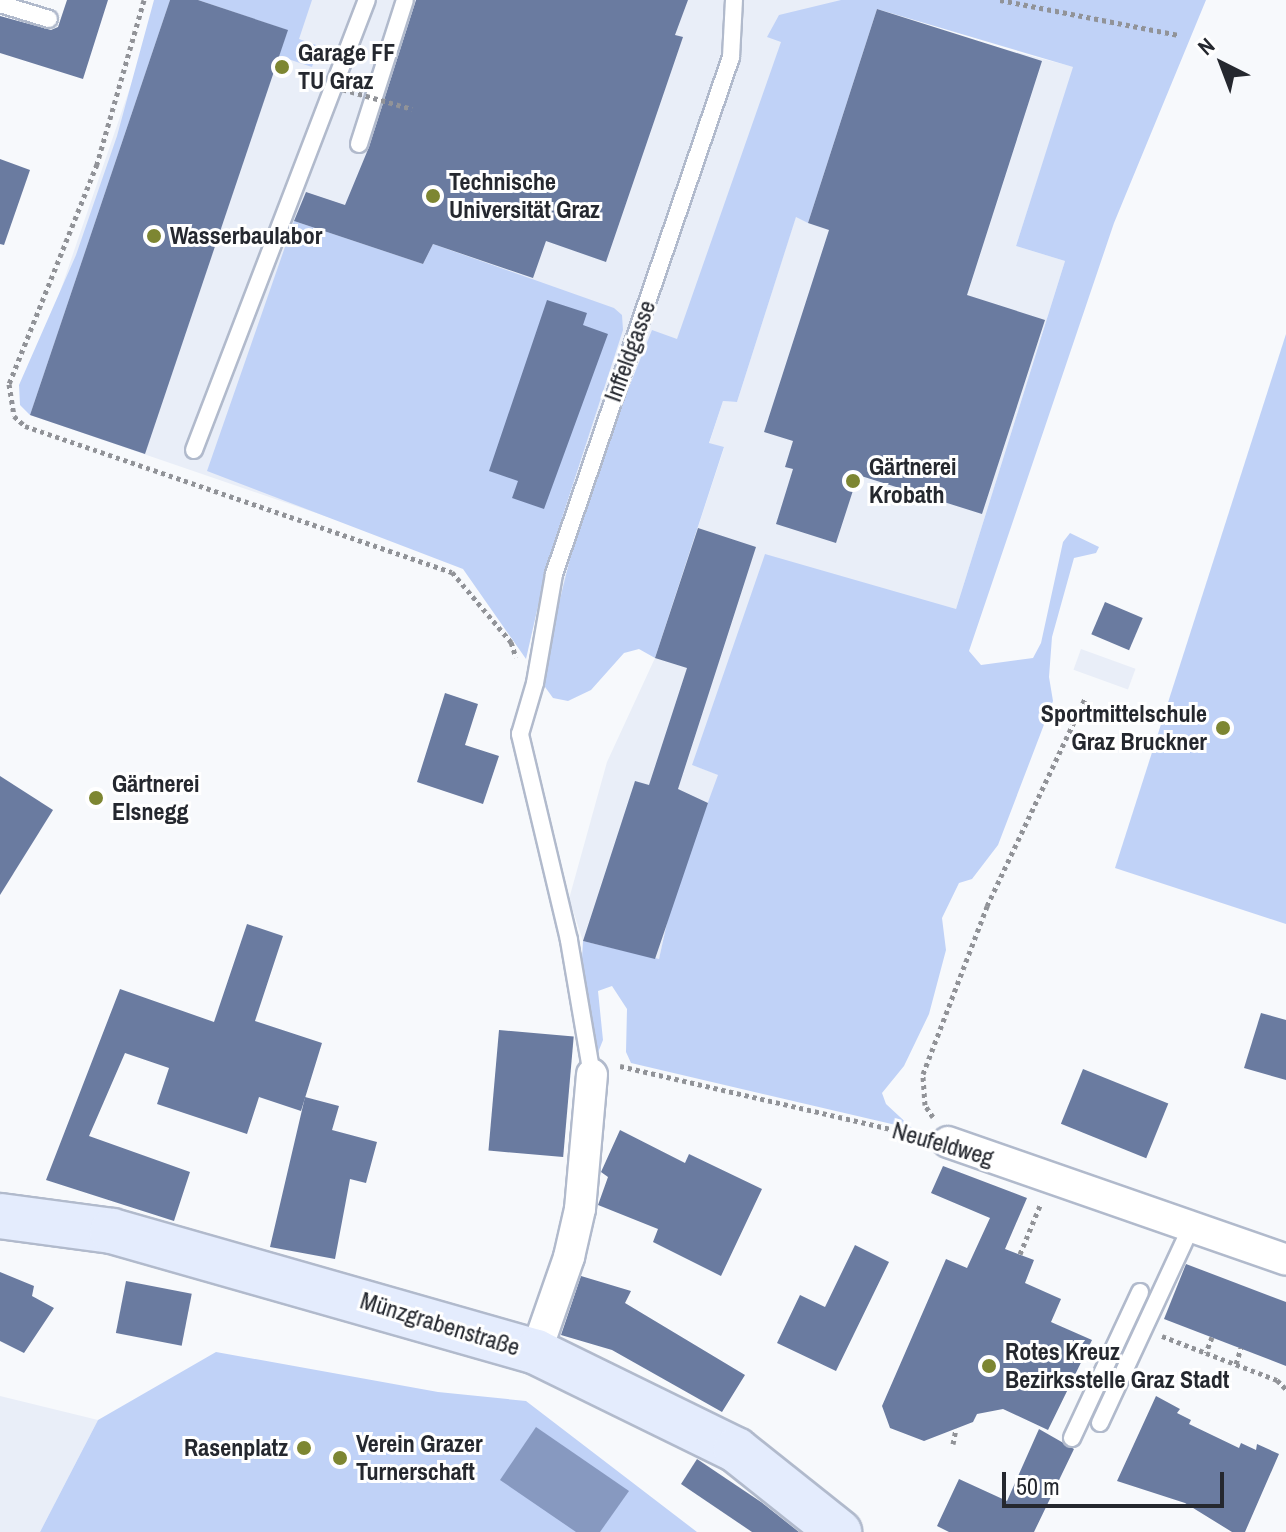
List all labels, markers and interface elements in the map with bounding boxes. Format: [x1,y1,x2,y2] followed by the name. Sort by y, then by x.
[1182,24,1262,104] north arrow
[1191,31,1221,62] text: N
[298,39,395,95] place label: Garage FF TU Graz
[273,58,291,76] marker: Garage FF TU Graz
[449,168,600,224] place label: Technische Universität Graz
[424,187,442,205] marker: Technische Universität Graz
[170,222,322,250] place label: Wasserbaulabor
[145,227,163,245] marker: Wasserbaulabor
[598,296,662,406] street label: Inffeldgasse
[869,453,957,509] place label: Gärtnerei Krobath
[844,472,862,490] marker: Gärtnerei Krobath
[1041,700,1207,756] place label: Sportmittelschule Graz Bruckner
[1214,719,1232,737] marker: Sportmittelschule Graz Bruckner
[112,770,200,826] place label: Gärtnerei Elsnegg
[87,789,105,807] marker: Gärtnerei Elsnegg
[889,1116,997,1172] street label: Neufeldweg
[357,1286,523,1362] street label: Münzgrabenstraße
[1005,1338,1229,1394] place label: Rotes Kreuz Bezirksstelle Graz Stadt
[980,1357,998,1375] marker: Rotes Kreuz Bezirksstelle Graz Stadt
[356,1430,483,1486] place label: Verein Grazer Turnerschaft
[184,1434,288,1462] place label: Rasenplatz
[295,1439,313,1457] marker: Rasenplatz
[331,1449,349,1467] marker: Verein Grazer Turnerschaft
[1006,1456,1228,1506] scale bar
[1016,1470,1060,1502] text: 50 m

